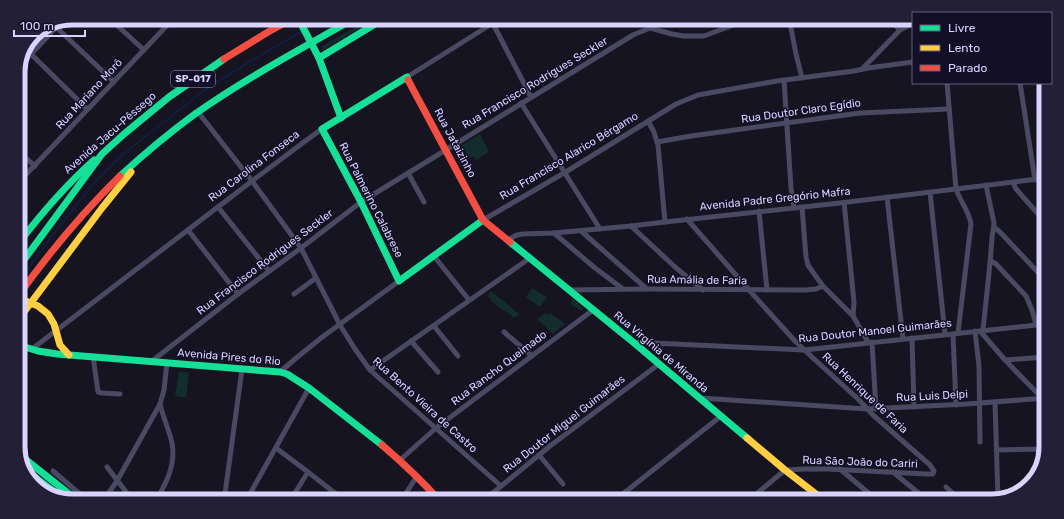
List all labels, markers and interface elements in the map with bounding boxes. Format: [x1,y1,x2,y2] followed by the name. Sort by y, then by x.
[14,12,85,38] scale bar
[912,12,1052,84] legend
[20,19,54,33] text: 100 m
[948,21,976,35] text: Livre
[460,34,611,132] street label: Rua Francisco Rodrigues Seckler
[948,41,980,55] text: Lento
[53,56,125,132] street label: Rua Mariano Morô
[948,61,987,75] text: Parado
[171,71,215,87] road number: SP-017
[61,89,159,177] street label: Avenida Jacu-Pêssego
[740,96,862,126] street label: Rua Doutor Claro Egídio
[431,106,479,180] street label: Rua Jataizinho
[497,109,641,203] street label: Rua Francisco Alarico Bérgamo
[206,128,302,204] street label: Rua Carolina Fonseca
[336,140,406,260] street label: Rua Palmerino Calabrese
[699,185,851,213] street label: Avenida Padre Gregório Mafra
[194,206,336,318] street label: Rua Francisco Rodrigues Seckler
[647,273,747,287] street label: Rua Amália de Faria
[611,309,711,395] street label: Rua Virgínia de Miranda
[798,316,953,346] street label: Rua Doutor Manoel Guimarães
[449,328,549,408] street label: Rua Rancho Queimado
[177,346,281,368] street label: Avenida Pires do Rio
[819,350,911,436] street label: Rua Henrique de Faria
[370,355,480,455] street label: Rua Bento Vieira de Castro
[500,372,628,476] street label: Rua Doutor Miguel Guimarães
[896,388,968,404] street label: Rua Luis Delpi
[802,453,918,471] street label: Rua São João do Cariri

